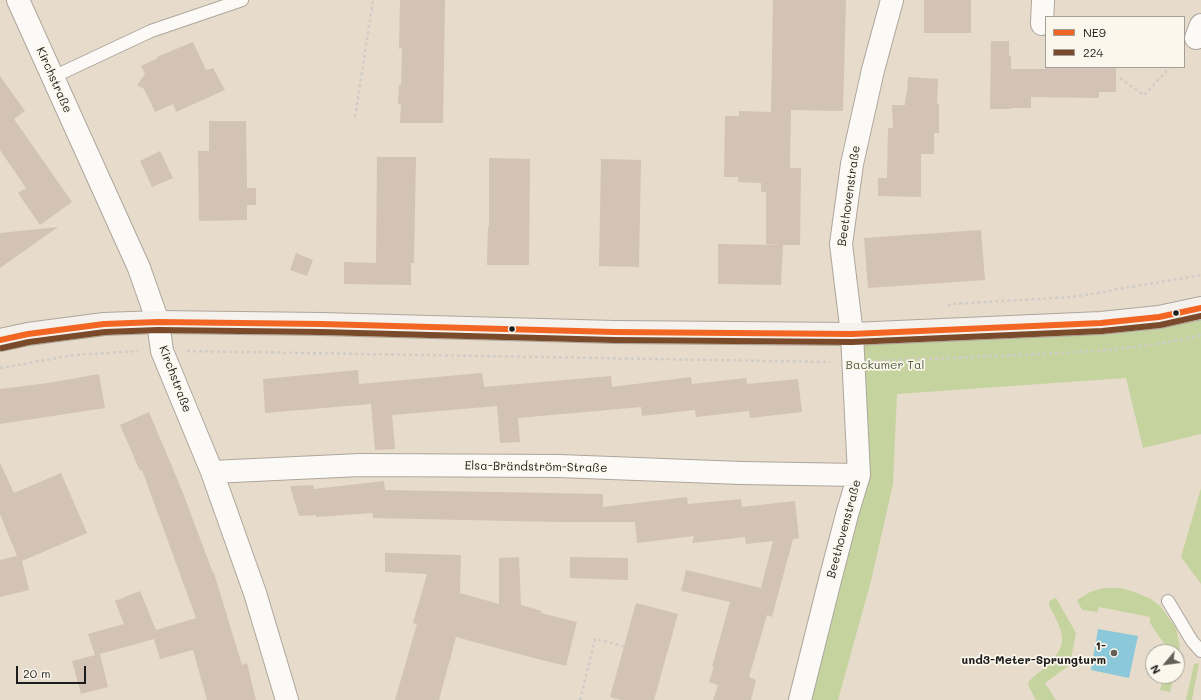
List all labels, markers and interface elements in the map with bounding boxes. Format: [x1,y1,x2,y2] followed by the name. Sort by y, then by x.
[1045,16,1185,68] legend
[1083,24,1106,40] text: NE9
[1083,44,1103,60] text: 224
[33,45,75,115] street label: Kirchstraße
[835,145,863,247] street label: Beethovenstraße
[1171,308,1181,318] unlabelled marker
[507,324,517,334] unlabelled marker
[156,344,194,414] street label: Kirchstraße
[846,358,924,372] park label: Backumer Tal
[464,459,608,475] street label: Elsa-Brändström-Straße
[824,478,864,580] street label: Beethovenstraße
[961,639,1106,667] place label: 1- und3-Meter-Sprungturm
[1145,644,1185,684] north arrow
[1109,648,1119,658] marker: 1- und3-Meter-Sprungturm
[18,658,88,684] scale bar
[1146,662,1164,677] text: N
[23,665,51,681] text: 20 m

